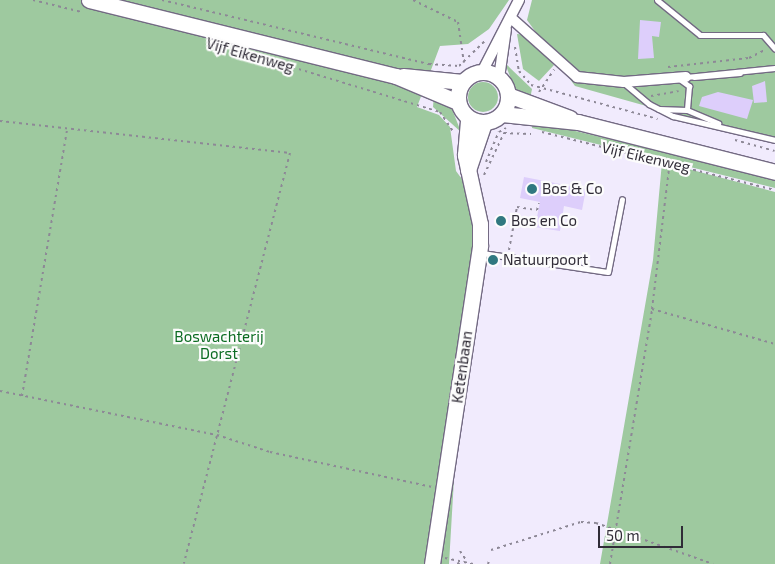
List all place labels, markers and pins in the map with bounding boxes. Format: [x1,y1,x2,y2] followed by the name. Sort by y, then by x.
[542,180,603,198] place label: Bos & Co
[526,183,538,195] marker: Bos & Co
[511,212,577,230] place label: Bos en Co
[495,215,507,227] marker: Bos en Co
[503,251,588,269] place label: Natuurpoort
[487,254,499,266] marker: Natuurpoort

